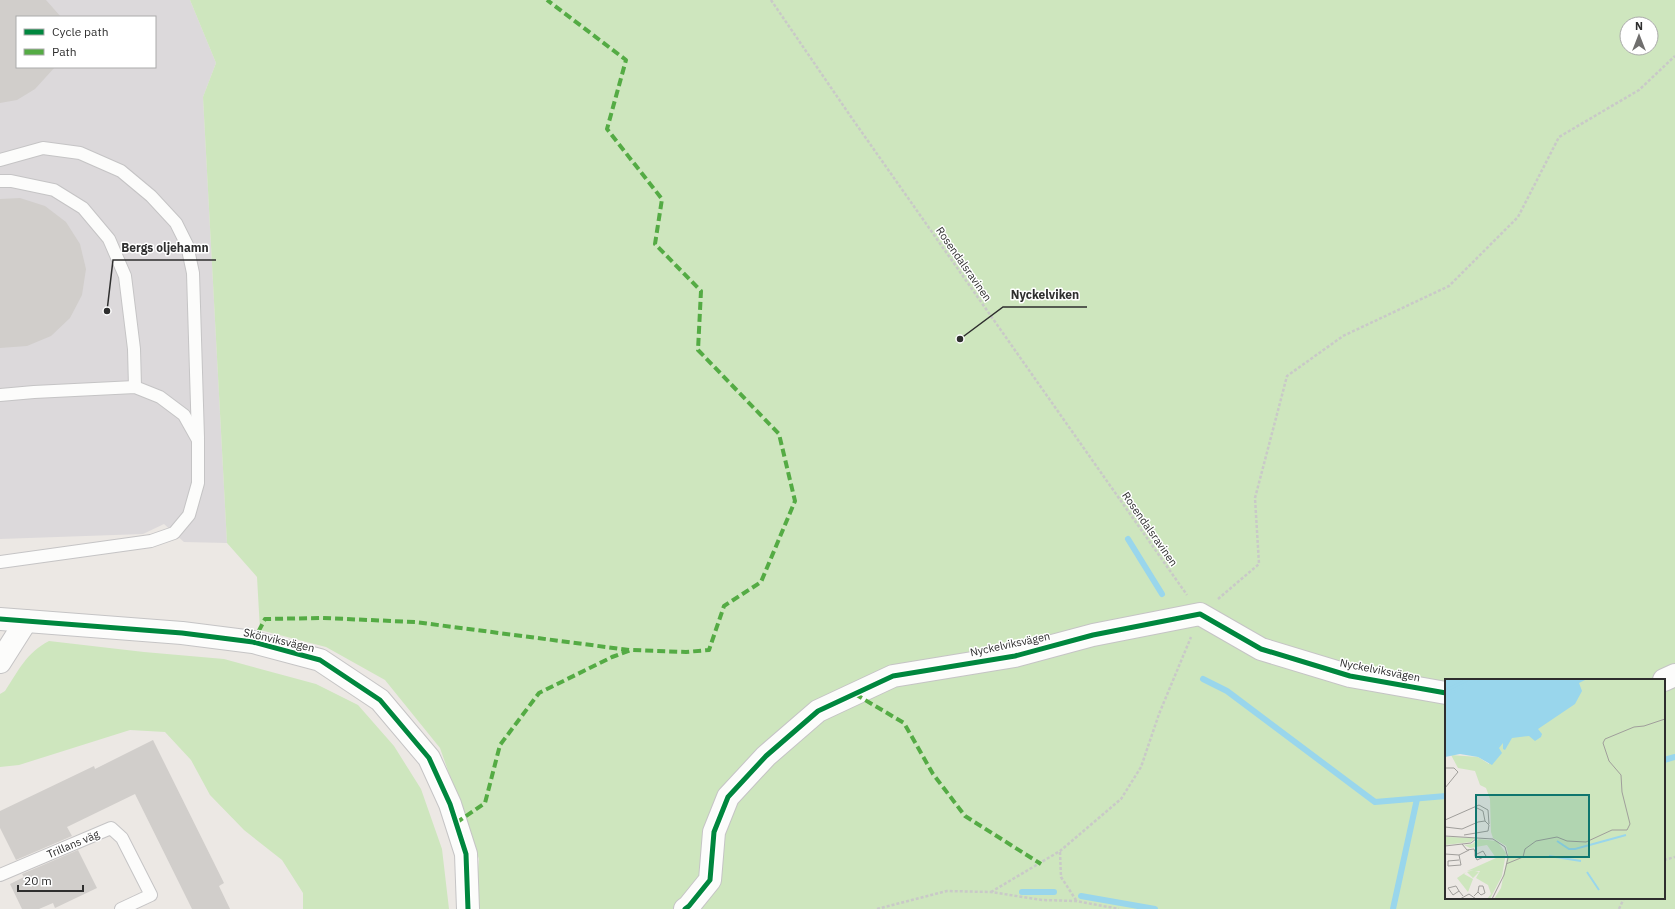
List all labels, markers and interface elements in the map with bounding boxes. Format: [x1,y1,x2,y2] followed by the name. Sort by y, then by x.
[16,16,156,68] legend
[1619,16,1659,56] north arrow
[1635,19,1643,33] text: N
[52,24,109,39] text: Cycle path
[52,44,77,59] text: Path
[933,224,995,304] street label: Rosendalsravinen
[113,236,216,260] callout: Bergs oljehamn
[121,240,209,255] text: Bergs oljehamn
[1003,283,1087,307] callout: Nyckelviken
[1011,287,1079,302] text: Nyckelviken
[1119,489,1181,569] street label: Rosendalsravinen
[242,625,316,655] street label: Skönviksvägen
[969,629,1051,659] street label: Nyckelviksvägen
[1339,655,1421,685] street label: Nyckelviksvägen
[1445,679,1665,899] inset map
[45,827,101,861] street label: Trillans väg
[18,867,83,893] scale bar
[24,873,52,888] text: 20 m

